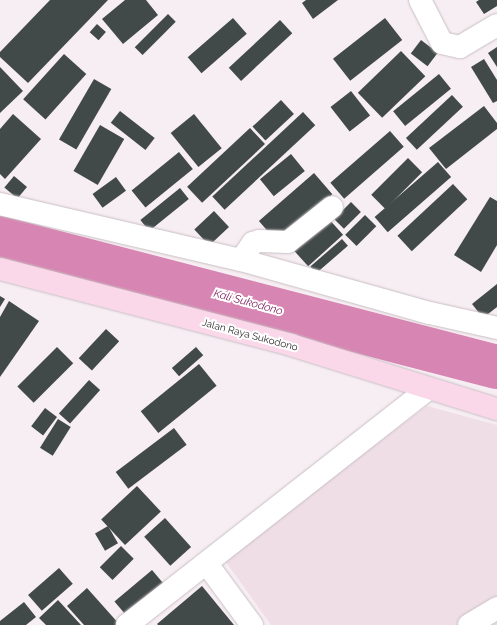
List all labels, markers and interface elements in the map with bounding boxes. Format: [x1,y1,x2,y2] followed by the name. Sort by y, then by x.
[212,287,284,319] water label: Kali Sukodono
[201,316,299,354] street label: Jalan Raya Sukodono

